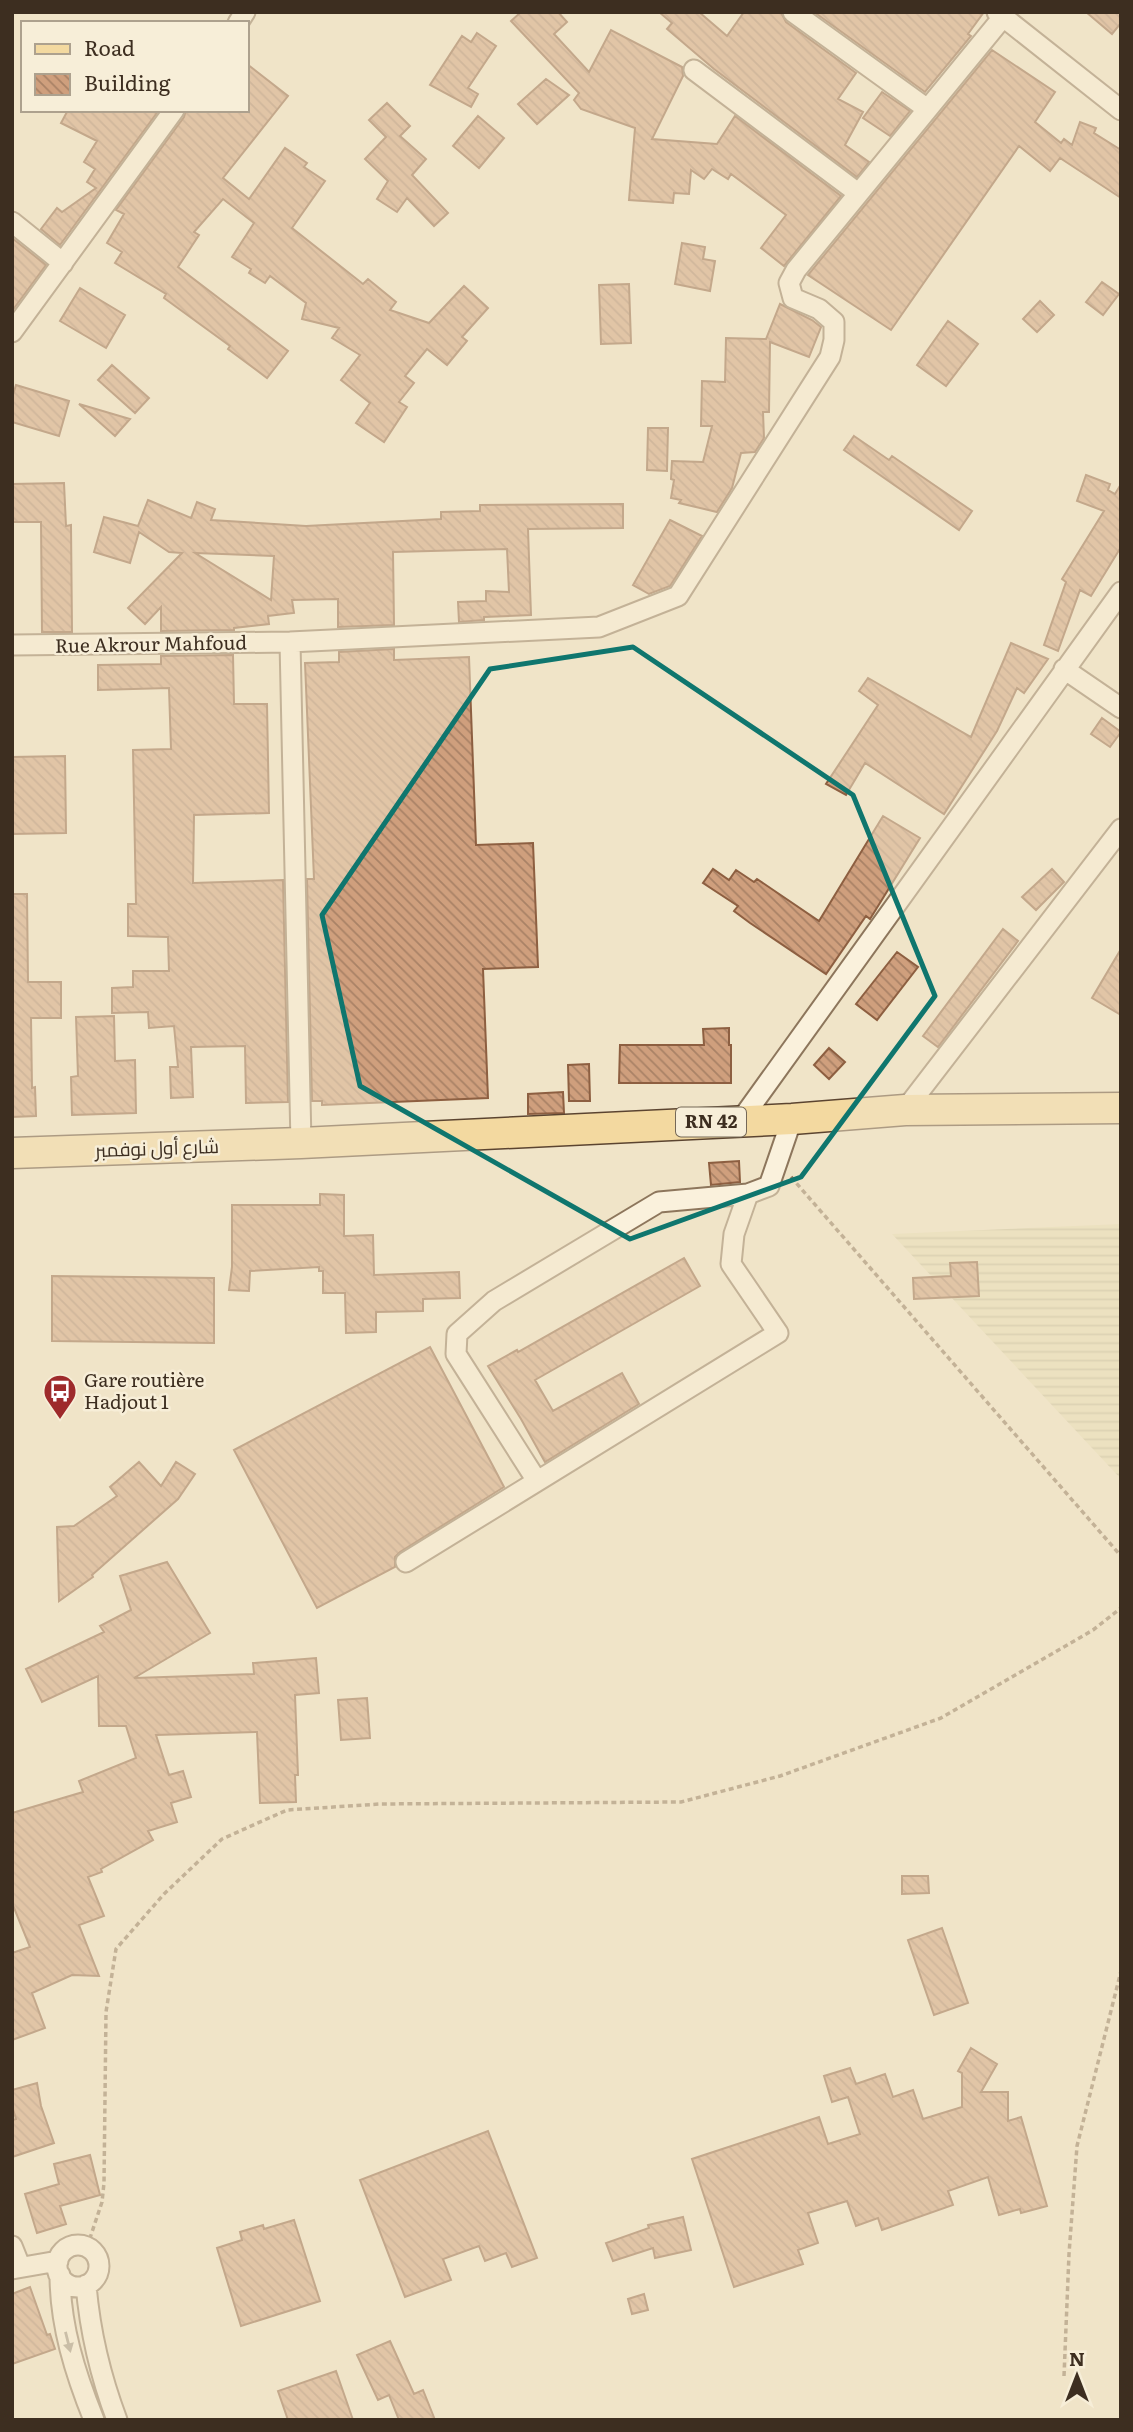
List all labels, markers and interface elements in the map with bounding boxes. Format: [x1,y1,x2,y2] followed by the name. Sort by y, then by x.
[21,21,248,112] legend
[84,31,135,62] text: Road
[84,66,171,97] text: Building
[55,627,248,659] street label: Rue Akrour Mahfoud
[676,1107,746,1136] road number: RN 42
[93,1131,220,1164] street label: شارع أول نوفمبر
[84,1365,205,1415] place label: Gare routière Hadjout 1
[41,1372,79,1421] bus stop icon: Gare routière Hadjout 1
[63,2331,74,2353] one-way arrow
[1042,2341,1112,2411] north arrow
[1069,2344,1085,2372] text: N

